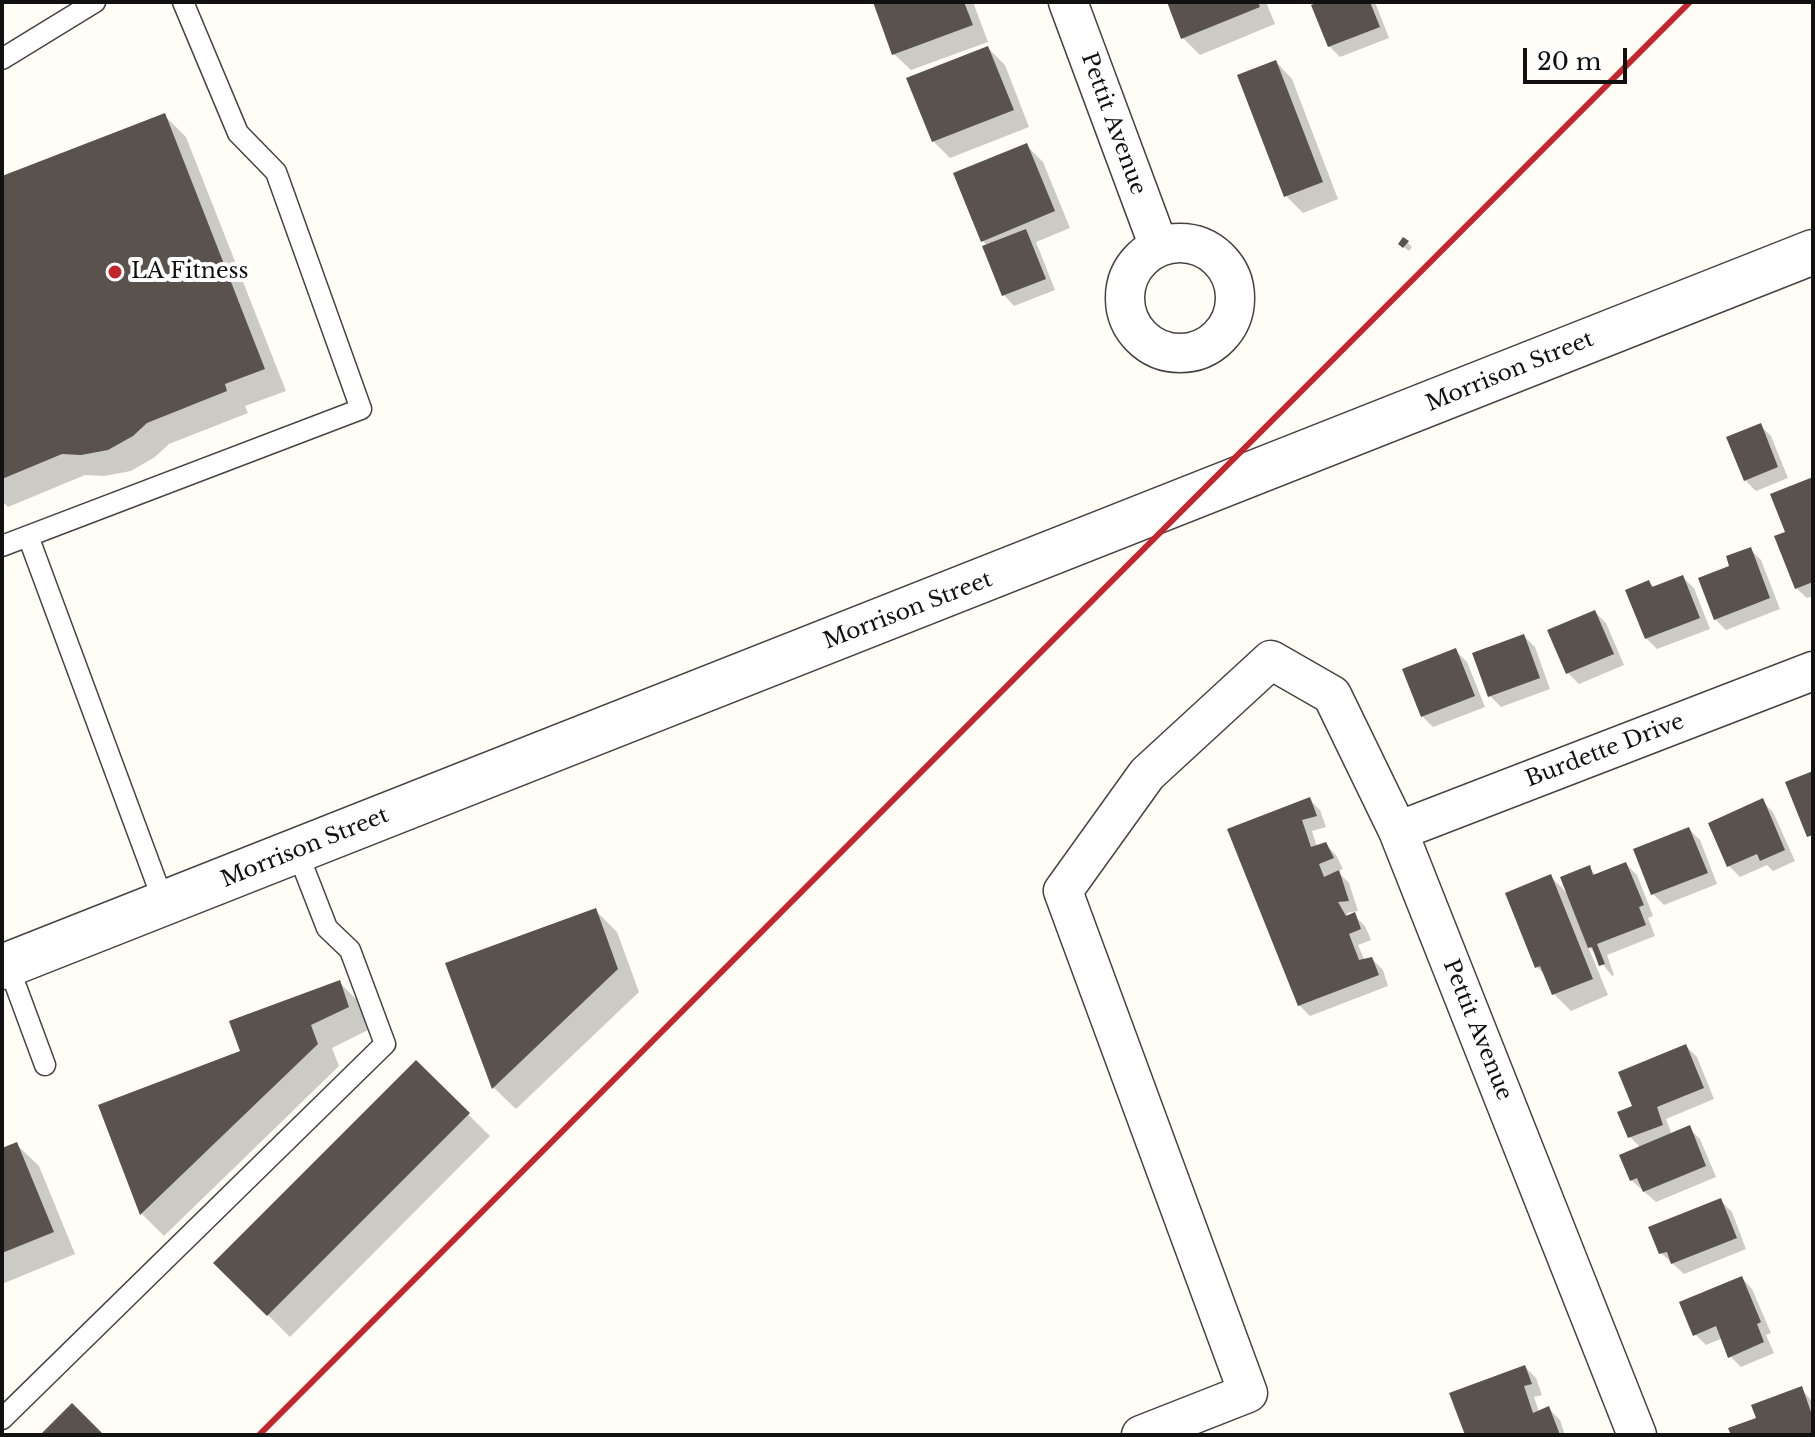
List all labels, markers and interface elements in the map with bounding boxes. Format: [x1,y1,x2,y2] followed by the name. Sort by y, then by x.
[1527,32,1631,82] scale bar
[1537,47,1602,76] text: 20 m
[1075,49,1151,199] street label: Pettit Avenue
[131,259,249,285] place label: LA Fitness
[106,263,124,281] marker: LA Fitness
[1422,326,1598,418] street label: Morrison Street
[820,567,996,655] street label: Morrison Street
[1522,709,1688,793] street label: Burdette Drive
[217,802,393,894] street label: Morrison Street
[1437,956,1517,1104] street label: Pettit Avenue

